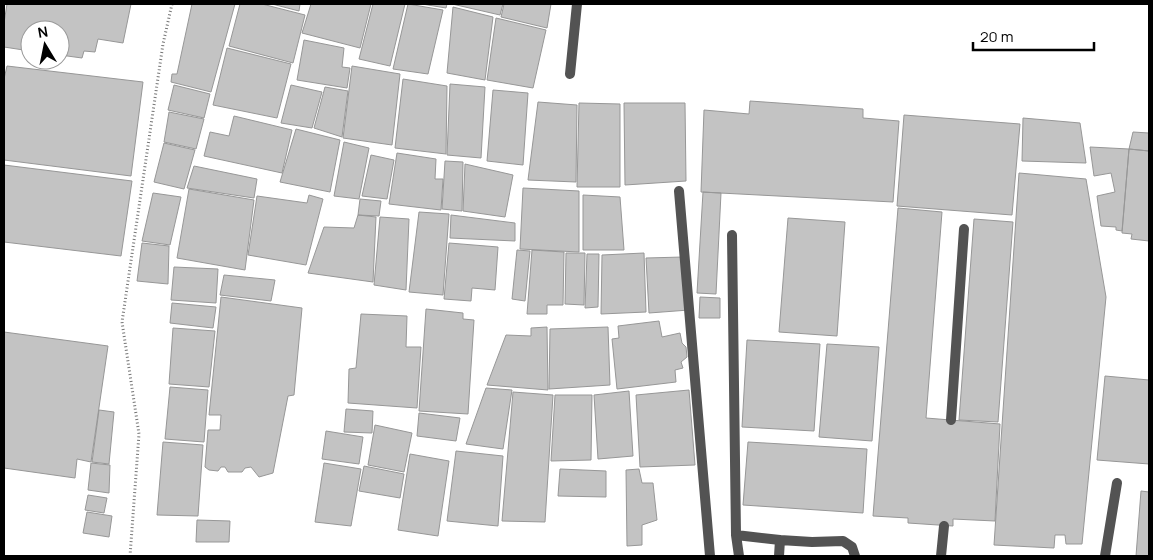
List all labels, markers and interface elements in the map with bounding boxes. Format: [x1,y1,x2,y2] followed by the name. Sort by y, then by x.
[20,20,70,70] north arrow
[973,20,1094,52] scale bar
[36,21,49,42] text: N
[980,26,1013,47] text: 20 m

